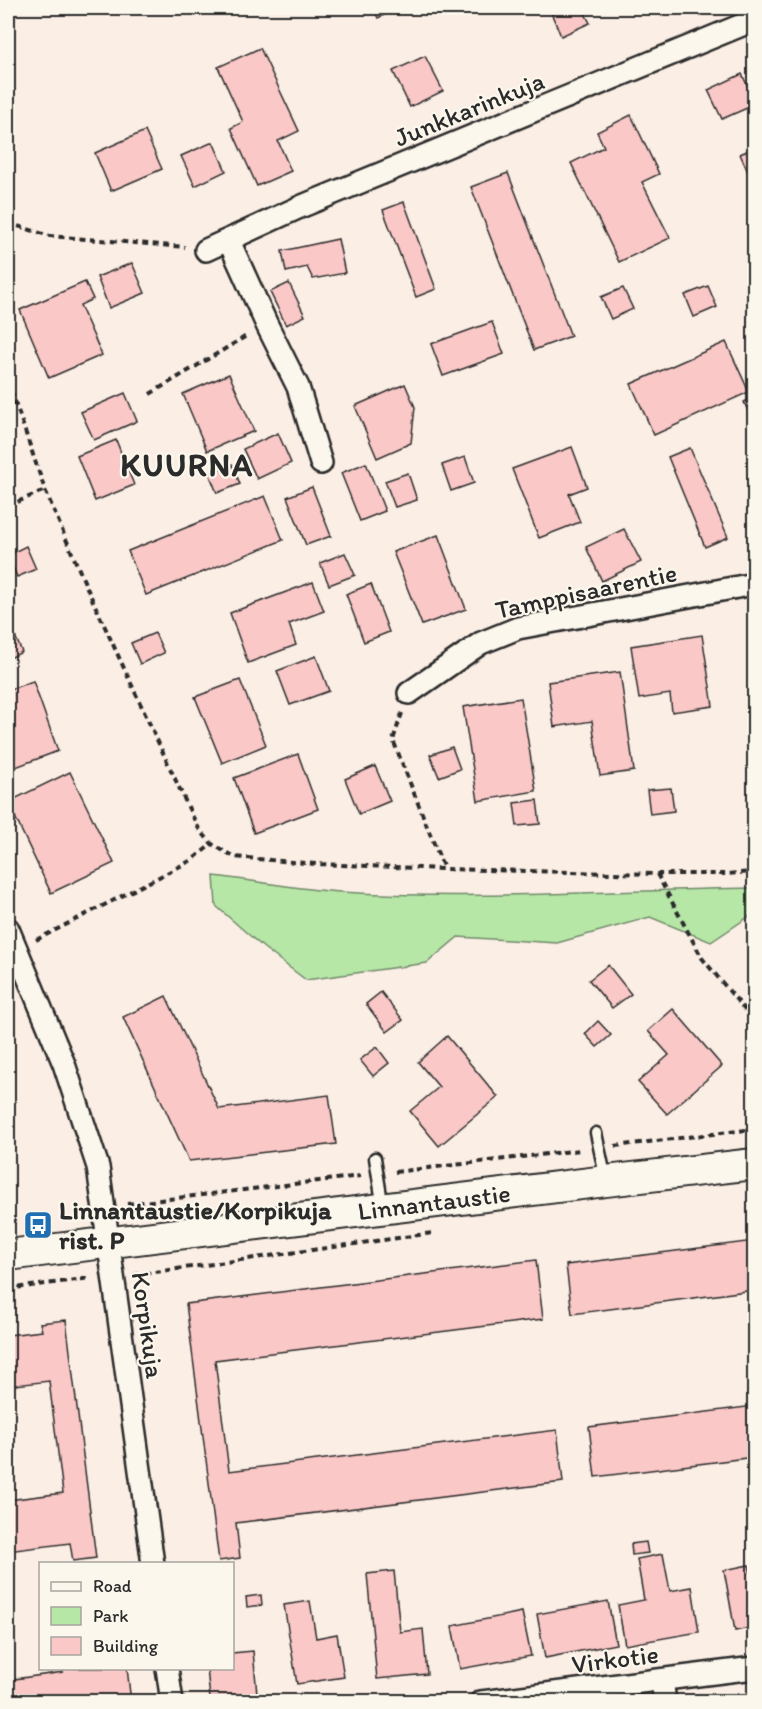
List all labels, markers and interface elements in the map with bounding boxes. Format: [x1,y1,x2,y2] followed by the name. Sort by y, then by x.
[389,64,549,154] street label: Junkkarinkuja
[120,446,254,484] district label: KUURNA
[492,556,680,626] street label: Tamppisaarentie
[356,1177,512,1227] street label: Linnantaustie
[59,1194,332,1256] place label: Linnantaustie/Korpikuja rist. P
[22,1209,54,1241] bus stop icon: Linnantaustie/Korpikuja rist. P
[125,1270,171,1381] street label: Korpikuja
[39,1562,234,1670] legend
[93,1575,132,1597] text: Road
[93,1605,128,1627] text: Park
[93,1635,159,1657] text: Building
[570,1638,660,1680] street label: Virkotie

